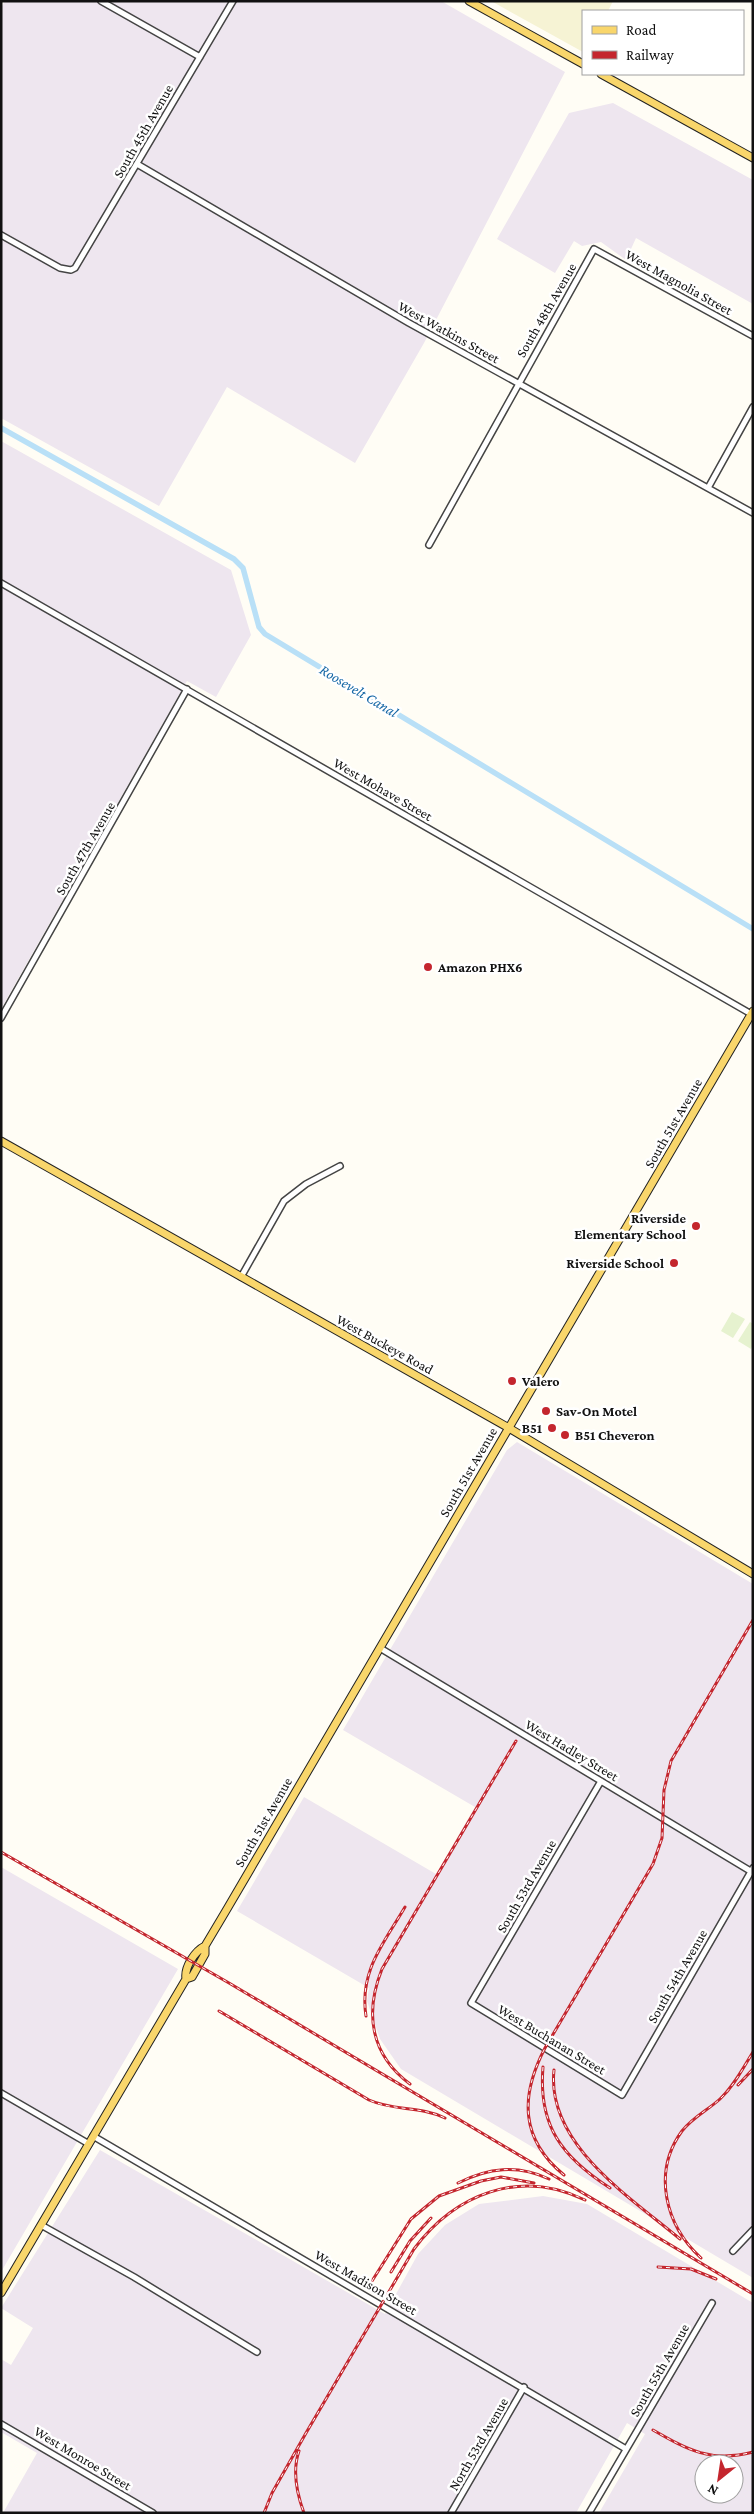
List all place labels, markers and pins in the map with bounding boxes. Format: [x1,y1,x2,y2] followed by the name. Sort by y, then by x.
[437,959,523,975] place label: Amazon PHX6
[422,961,434,973] marker: Amazon PHX6
[574,1210,686,1242] place label: Riverside Elementary School
[690,1220,702,1232] marker: Riverside Elementary School
[566,1255,664,1271] place label: Riverside School
[668,1257,680,1269] marker: Riverside School
[521,1373,560,1389] place label: Valero
[506,1375,518,1387] marker: Valero
[556,1403,637,1419] place label: Sav-On Motel
[540,1405,552,1417] marker: Sav-On Motel
[522,1420,542,1436] place label: B51
[546,1422,558,1434] marker: B51
[575,1427,655,1443] place label: B51 Cheveron
[559,1429,571,1441] marker: B51 Cheveron

